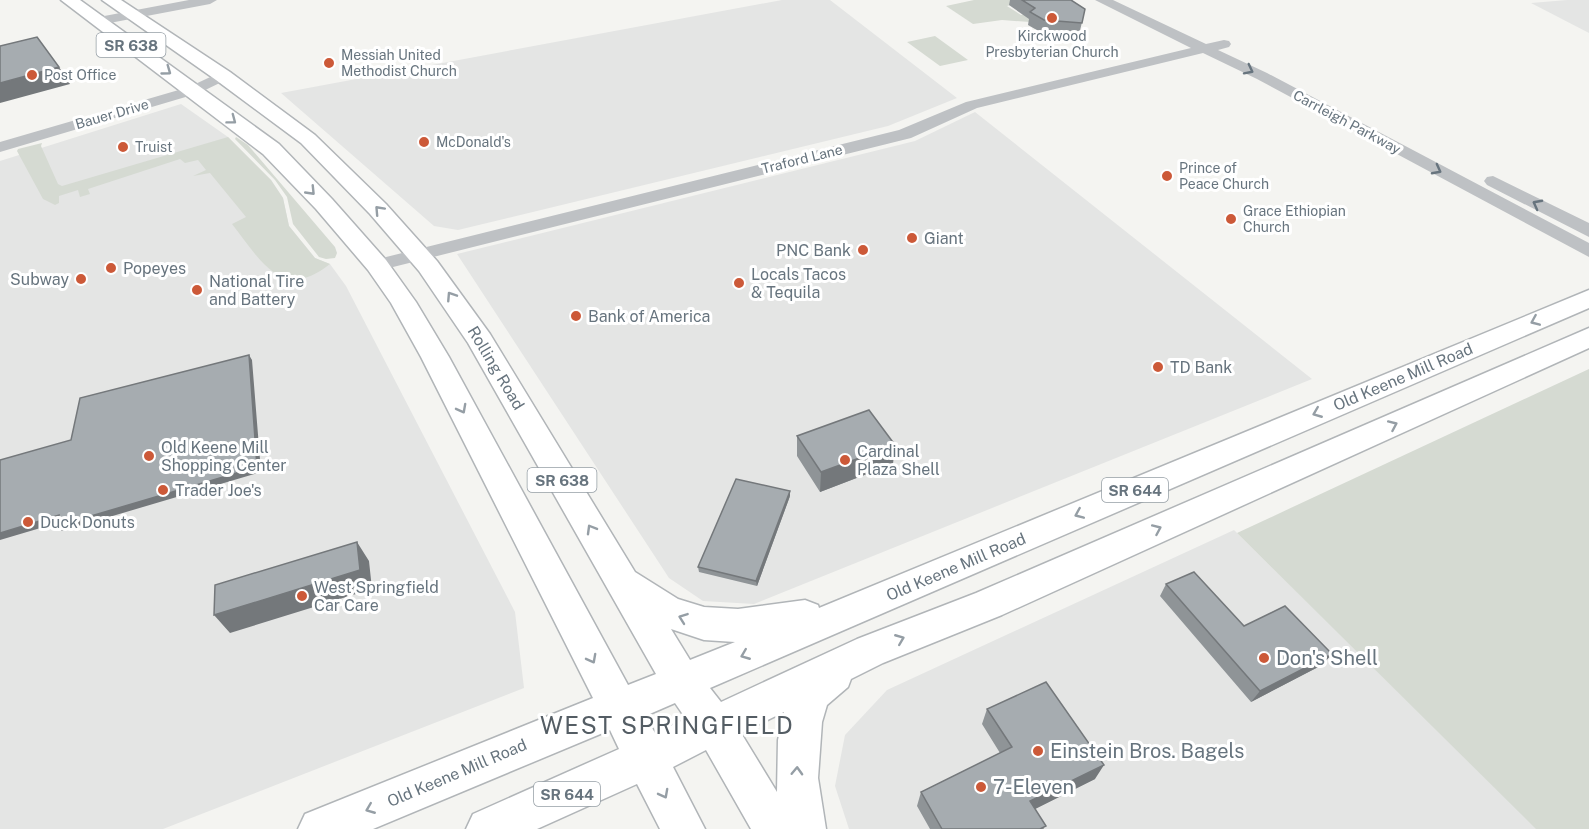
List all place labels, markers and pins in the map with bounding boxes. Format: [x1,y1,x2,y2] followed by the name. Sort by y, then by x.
[1045,11,1059,25] marker: Kirckwood Presbyterian Church
[985,28,1119,60] place label: Kirckwood Presbyterian Church
[341,47,457,79] place label: Messiah United Methodist Church
[322,56,336,70] marker: Messiah United Methodist Church
[44,67,116,83] place label: Post Office
[25,68,39,82] marker: Post Office
[436,134,511,150] place label: McDonald's
[417,135,431,149] marker: McDonald's
[135,139,172,155] place label: Truist
[116,140,130,154] marker: Truist
[1179,160,1269,192] place label: Prince of Peace Church
[1160,169,1174,183] marker: Prince of Peace Church
[1243,203,1346,235] place label: Grace Ethiopian Church
[1224,212,1238,226] marker: Grace Ethiopian Church
[924,229,964,248] place label: Giant
[905,231,919,245] marker: Giant
[776,241,851,260] place label: PNC Bank
[856,243,870,257] marker: PNC Bank
[123,259,186,278] place label: Popeyes
[104,261,118,275] marker: Popeyes
[751,265,846,302] place label: Locals Tacos & Tequila
[10,270,69,289] place label: Subway
[74,272,88,286] marker: Subway
[209,272,304,309] place label: National Tire and Battery
[732,276,746,290] marker: Locals Tacos & Tequila
[190,283,204,297] marker: National Tire and Battery
[588,307,710,326] place label: Bank of America
[569,309,583,323] marker: Bank of America
[1170,358,1232,377] place label: TD Bank
[1151,360,1165,374] marker: TD Bank
[161,438,286,475] place label: Old Keene Mill Shopping Center
[857,442,940,479] place label: Cardinal Plaza Shell
[142,449,156,463] marker: Old Keene Mill Shopping Center
[838,453,852,467] marker: Cardinal Plaza Shell
[175,481,262,500] place label: Trader Joe's
[156,483,170,497] marker: Trader Joe's
[40,513,135,532] place label: Duck Donuts
[21,515,35,529] marker: Duck Donuts
[314,578,439,615] place label: West Springfield Car Care
[295,589,309,603] marker: West Springfield Car Care
[1276,646,1378,670] place label: Don's Shell
[1257,651,1271,665] marker: Don's Shell
[1050,739,1244,763] place label: Einstein Bros. Bagels
[1031,744,1045,758] marker: Einstein Bros. Bagels
[993,775,1074,799] place label: 7-Eleven
[974,780,988,794] marker: 7-Eleven

